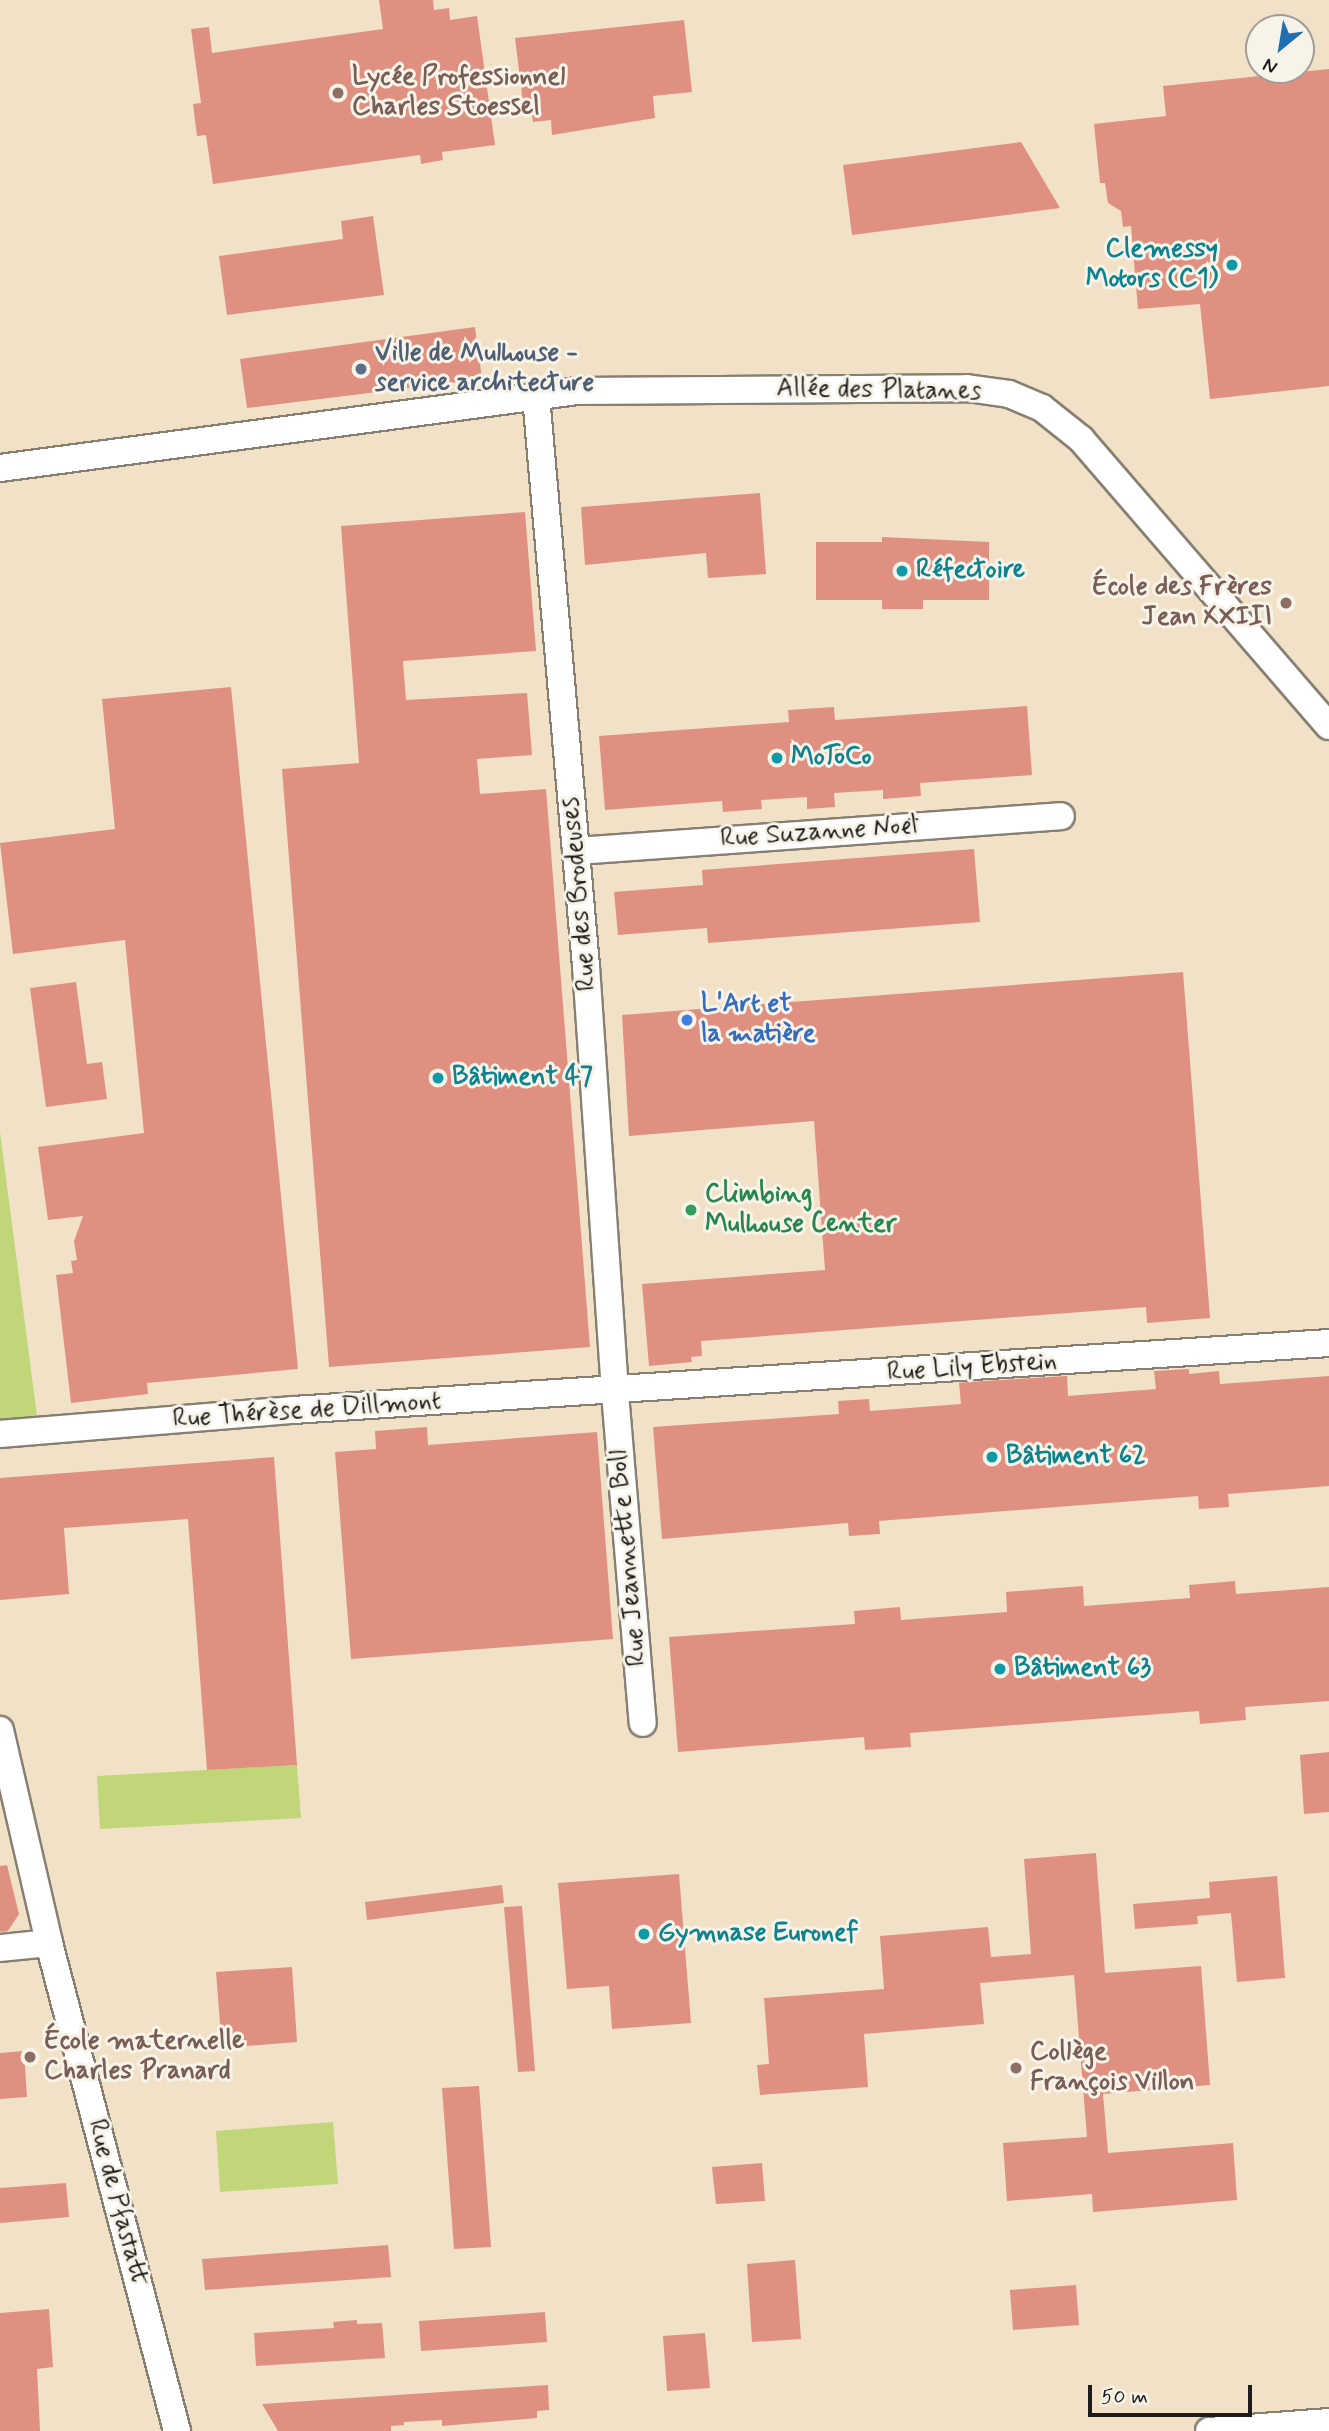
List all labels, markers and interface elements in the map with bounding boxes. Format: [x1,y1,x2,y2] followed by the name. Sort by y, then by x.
[1245,14,1315,84] north arrow
[1259,52,1282,80] text: N
[352,62,565,124] place label: Lycée Professionnel Charles Stoessel
[330,85,346,101] marker: Lycée Professionnel Charles Stoessel
[1086,234,1218,296] place label: Clemessy Motors (C1)
[1224,257,1240,273] marker: Clemessy Motors (C1)
[375,338,594,400] place label: Ville de Mulhouse - service architecture
[353,361,369,377] marker: Ville de Mulhouse - service architecture
[779,374,979,408] street label: Allée des Platanes
[916,555,1025,587] place label: Réfectoire
[894,563,910,579] marker: Réfectoire
[1095,572,1272,634] place label: École des Frères Jean XXIII
[1278,595,1294,611] marker: École des Frères Jean XXIII
[791,742,871,774] place label: MoToCo
[769,750,785,766] marker: MoToCo
[556,796,604,992] street label: Rue des Brodeuses
[720,811,918,855] street label: Rue Suzanne Noël
[701,989,812,1050] place label: L'Art et la matière
[679,1012,695,1028] marker: L'Art et la matière
[452,1062,593,1094] place label: Bâtiment 47
[430,1070,446,1086] marker: Bâtiment 47
[705,1179,892,1240] place label: Climbing Mulhouse Center
[683,1202,699,1218] marker: Climbing Mulhouse Center
[886,1347,1058,1389] street label: Rue Lily Ebstein
[175,1386,439,1436] street label: Rue Thérèse de Dillmont
[1006,1441,1146,1473] place label: Bâtiment 62
[604,1448,654,1668] street label: Rue Jeannette Boll
[984,1449,1000,1465] marker: Bâtiment 62
[1014,1653,1151,1685] place label: Bâtiment 63
[992,1661,1008,1677] marker: Bâtiment 63
[658,1918,856,1950] place label: Gymnase Euronef
[636,1926,652,1942] marker: Gymnase Euronef
[44,2026,235,2088] place label: École maternelle Charles Pranard
[1030,2037,1192,2098] place label: Collège François Villon
[22,2049,38,2065] marker: École maternelle Charles Pranard
[1008,2060,1024,2076] marker: Collège François Villon
[79,2115,155,2291] street label: Rue de Pfastatt
[1091,2372,1256,2416] scale bar
[1101,2383,1148,2411] text: 50 m

